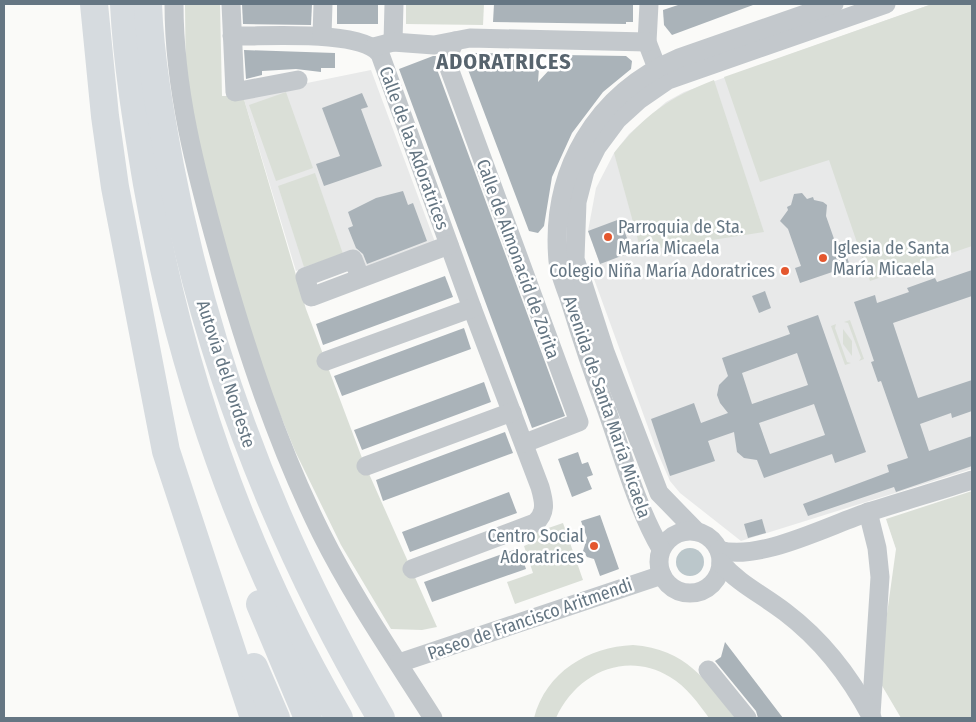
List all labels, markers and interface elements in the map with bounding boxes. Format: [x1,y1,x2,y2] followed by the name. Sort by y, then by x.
[435,48,572,75] district label: ADORATRICES
[374,63,454,233] street label: Calle de las Adoratrices
[472,156,564,362] street label: Calle de Almonacid de Zorita
[618,216,744,259] place label: Parroquia de Sta. María Micaela
[602,231,614,243] marker: Parroquia de Sta. María Micaela
[833,237,950,280] place label: Iglesia de Santa María Micaela
[817,252,829,264] marker: Iglesia de Santa María Micaela
[549,260,775,282] place label: Colegio Niña María Adoratrices
[779,265,791,277] marker: Colegio Niña María Adoratrices
[559,293,655,521] street label: Avenida de Santa María Micaela
[192,297,260,451] street label: Autovía del Nordeste
[487,525,584,568] place label: Centro Social Adoratrices
[588,540,600,552] marker: Centro Social Adoratrices
[425,574,635,664] street label: Paseo de Francisco Aritmendi

